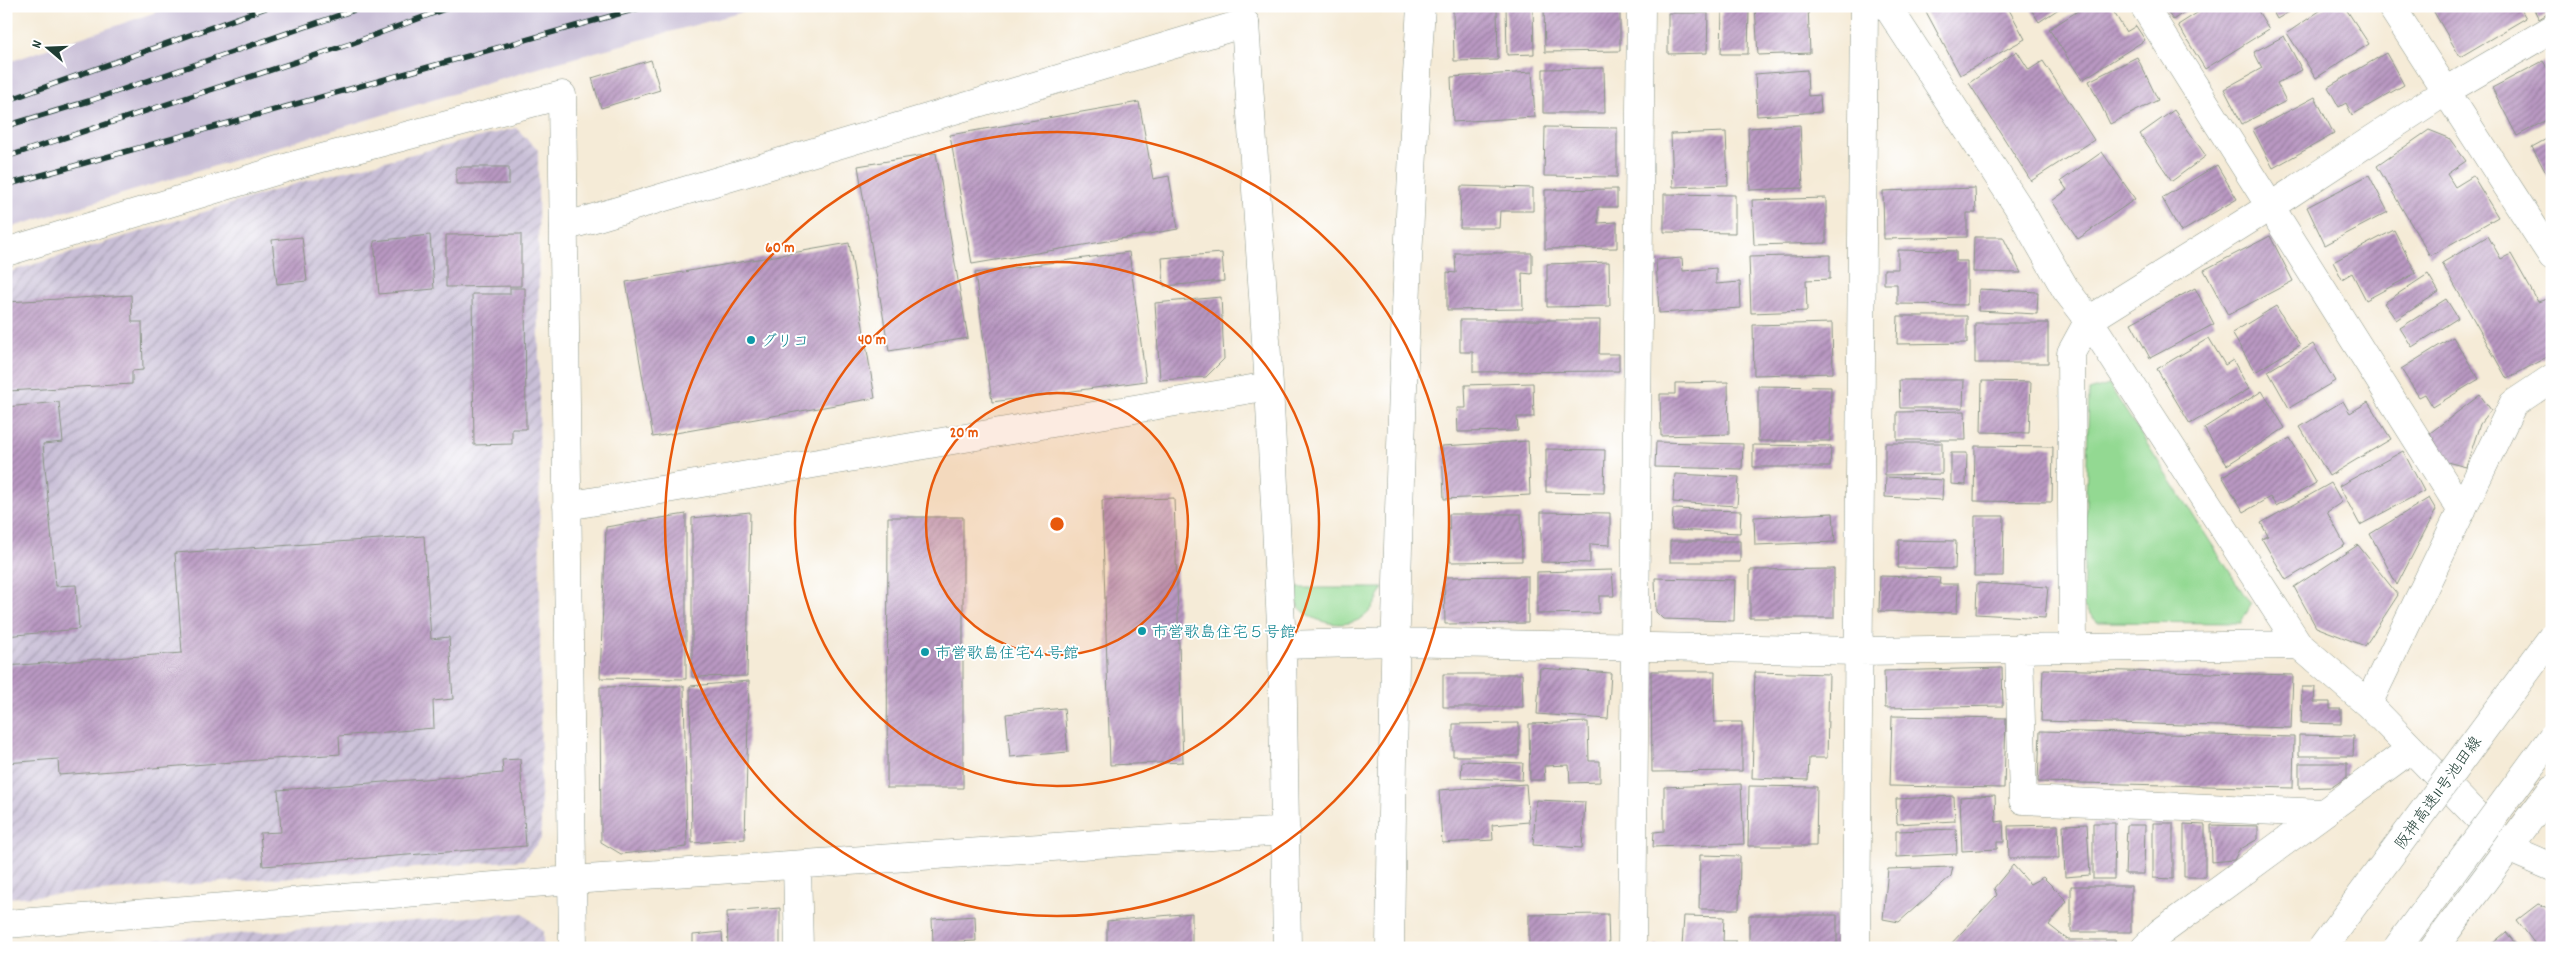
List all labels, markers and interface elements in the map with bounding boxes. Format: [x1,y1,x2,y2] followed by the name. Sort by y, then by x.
[22,22,72,72] north arrow
[27,38,48,51] text: N
[765,238,795,260] text: 60 m
[858,330,886,352] text: 40 m
[761,331,809,354] place label: グリコ
[745,334,757,346] marker: グリコ
[950,423,978,445] text: 20 m
[1048,515,1066,533] centre of rings
[1152,622,1296,645] place label: 市営歌島住宅５号館
[1136,625,1148,637] marker: 市営歌島住宅５号館
[935,643,1079,666] place label: 市営歌島住宅４号館
[919,646,931,658] marker: 市営歌島住宅４号館
[2390,732,2488,855] street label: 阪神高速11号池田線

